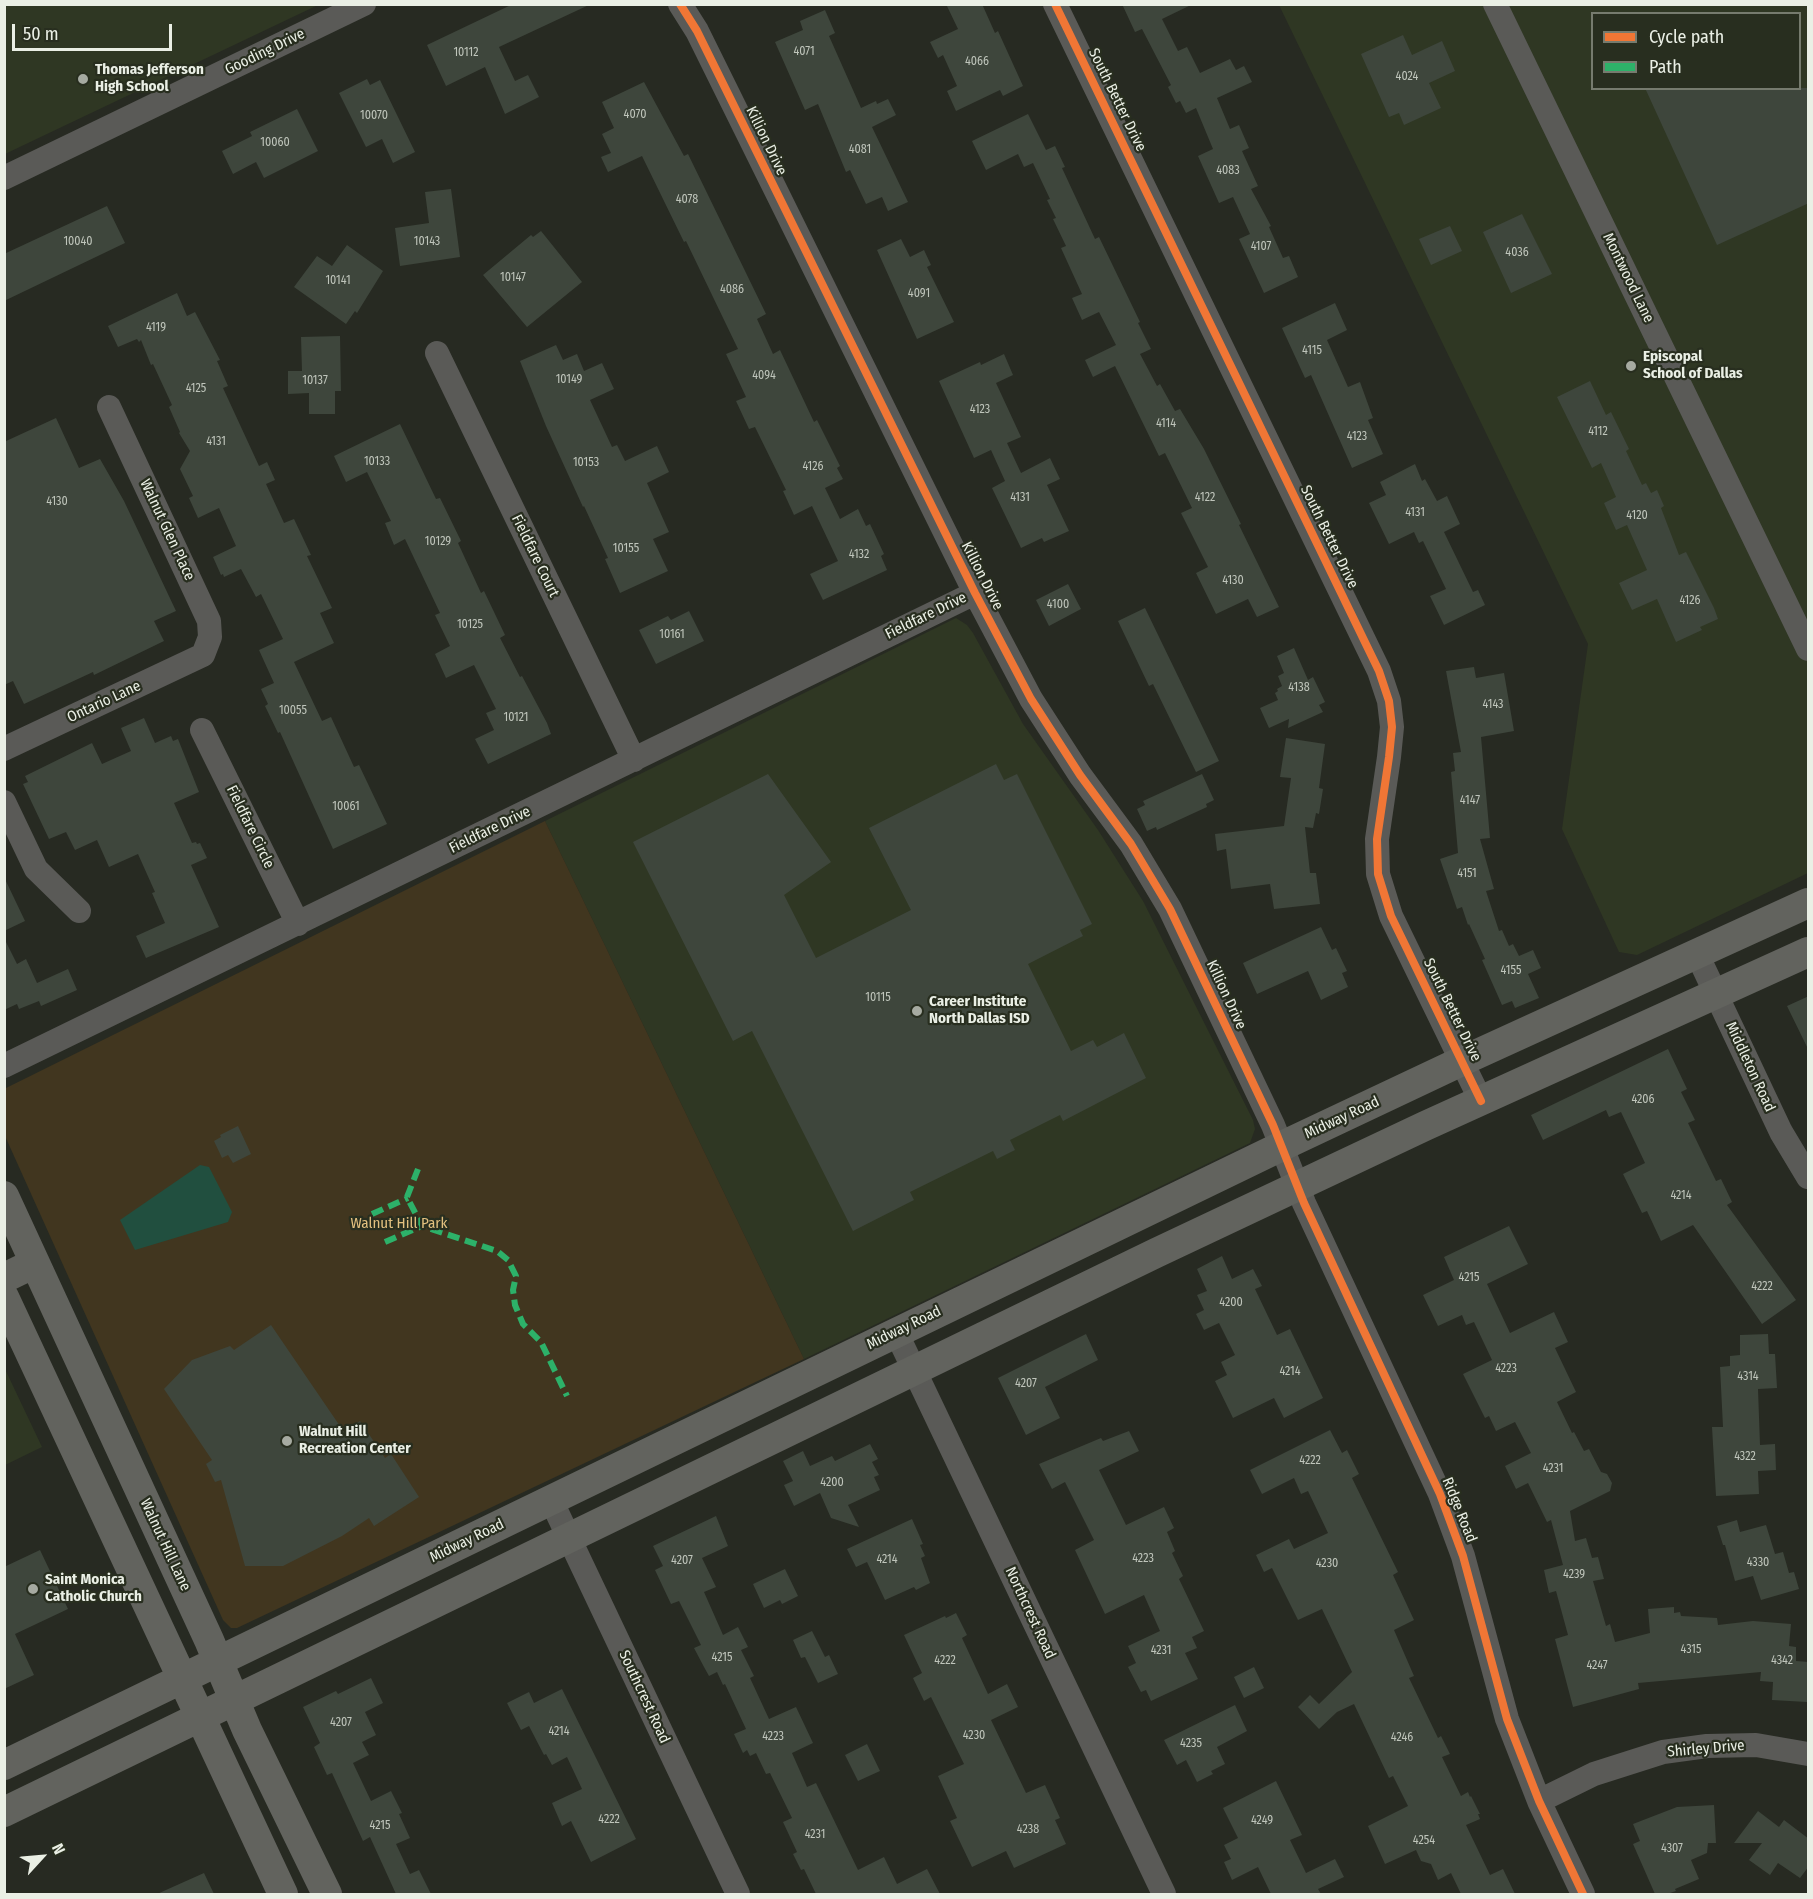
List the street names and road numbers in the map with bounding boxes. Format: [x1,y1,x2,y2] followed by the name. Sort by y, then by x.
[222,25,308,79] street label: Gooding Drive
[1084,45,1150,155] street label: South Better Drive
[742,104,790,178] street label: Killion Drive
[1598,230,1658,326] street label: Montwood Lane
[136,476,198,584] street label: Walnut Glen Place
[1296,482,1362,592] street label: South Better Drive
[507,512,563,600] street label: Fieldfare Court
[957,539,1007,613] street label: Killion Drive
[882,589,970,643] street label: Fieldfare Drive
[64,677,144,727] street label: Ontario Lane
[222,782,278,872] street label: Fieldfare Circle
[446,803,534,857] street label: Fieldfare Drive
[1419,955,1485,1065] street label: South Better Drive
[1202,957,1250,1033] street label: Killion Drive
[1721,1019,1779,1115] street label: Middleton Road
[1302,1093,1382,1143] street label: Midway Road
[864,1302,944,1354] street label: Midway Road
[1438,1475,1480,1545] street label: Ridge Road
[136,1496,194,1594] street label: Walnut Hill Lane
[427,1515,507,1567] street label: Midway Road
[1001,1564,1059,1662] street label: Northcrest Road
[615,1648,673,1746] street label: Southcrest Road
[1667,1737,1745,1761] street label: Shirley Drive

